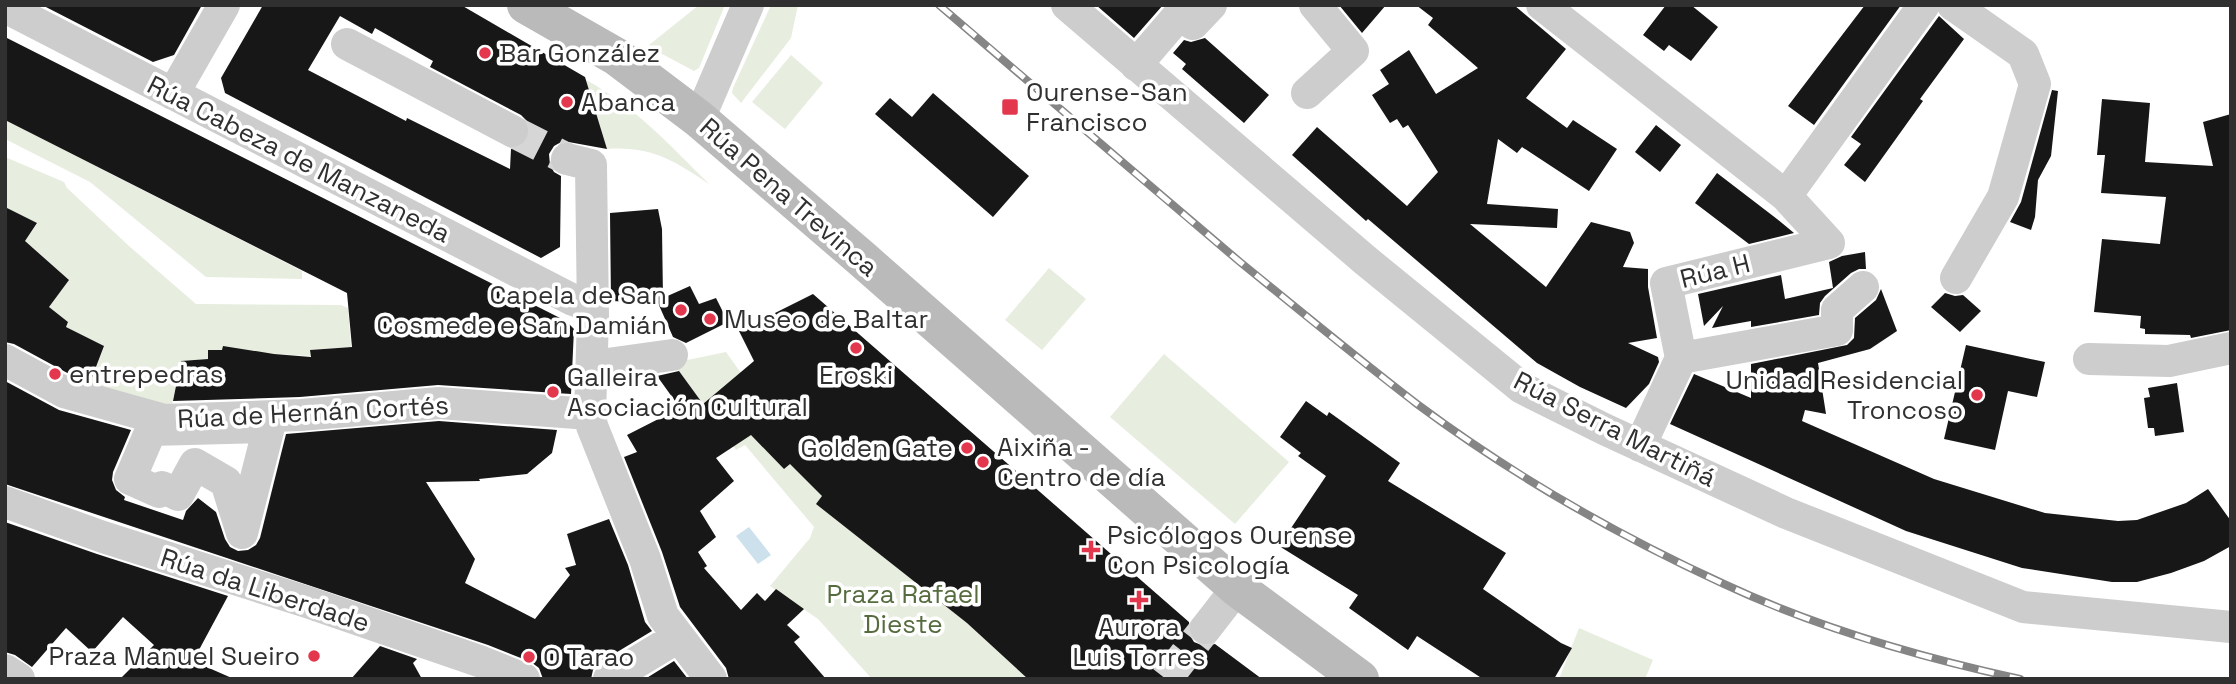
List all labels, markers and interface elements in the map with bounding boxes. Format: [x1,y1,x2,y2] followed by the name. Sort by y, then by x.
[499,36,660,70] place label: Bar González
[477,45,493,61] marker: Bar González
[142,68,456,250] street label: Rúa Cabeza de Manzaneda
[1026,75,1188,139] place label: Ourense-San Francisco
[581,85,676,119] place label: Abanca
[559,94,575,110] marker: Abanca
[1000,97,1020,117] marker: Ourense-San Francisco
[693,110,885,284] street label: Rúa Pena Trevinca
[1676,246,1754,296] street label: Rúa H
[377,278,667,342] place label: Capela de San Cosmede e San Damián
[673,302,689,318] marker: Capela de San Cosmede e San Damián
[724,302,928,336] place label: Museo de Baltar
[702,311,718,327] marker: Museo de Baltar
[848,340,864,356] marker: Eroski
[69,357,223,391] place label: entrepedras
[819,358,893,392] place label: Eroski
[567,360,808,424] place label: Galleira Asociación Cultural
[1508,363,1722,495] street label: Rúa Serra Martiñá
[1725,363,1963,427] place label: Unidad Residencial Troncoso
[47,366,63,382] marker: entrepedras
[545,384,561,400] marker: Galleira Asociación Cultural
[1969,387,1985,403] marker: Unidad Residencial Troncoso
[176,388,450,436] street label: Rúa de Hernán Cortés
[997,430,1166,494] place label: Aixiña - Centro de día
[800,431,953,465] place label: Golden Gate
[959,440,975,456] marker: Golden Gate
[975,454,991,470] marker: Aixiña - Centro de día
[1107,518,1353,582] place label: Psicólogos Ourense Con Psicología
[156,540,374,640] street label: Rúa da Liberdade
[1081,540,1101,560] marker: Psicólogos Ourense Con Psicología
[826,577,980,641] park label: Praza Rafael Dieste
[1131,592,1147,608] marker: Aurora Luis Torres
[1072,610,1206,674] place label: Aurora Luis Torres
[48,639,300,673] place label: Praza Manuel Sueiro
[543,640,634,674] place label: O Tarao
[306,648,322,664] marker: Praza Manuel Sueiro
[521,649,537,665] marker: O Tarao

